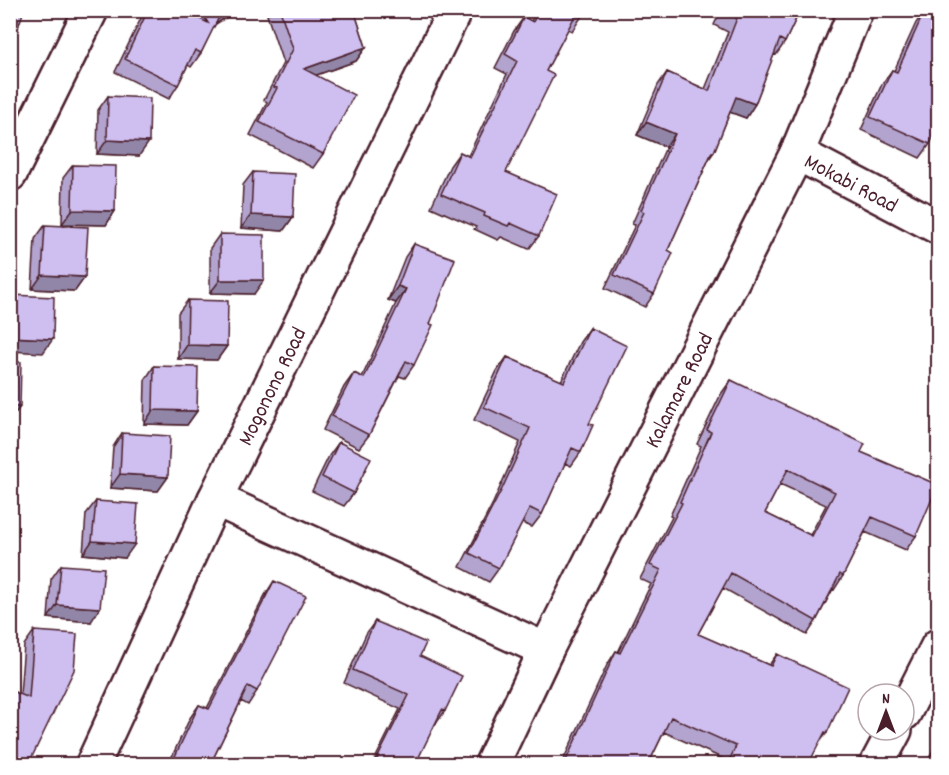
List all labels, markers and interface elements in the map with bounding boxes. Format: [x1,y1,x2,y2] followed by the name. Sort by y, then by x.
[798,148,903,222] street label: Mokabi Road
[232,323,316,452] street label: Mogonono Road
[639,328,723,454] street label: Kalamare Road
[856,682,916,742] north arrow
[882,688,890,711] text: N

